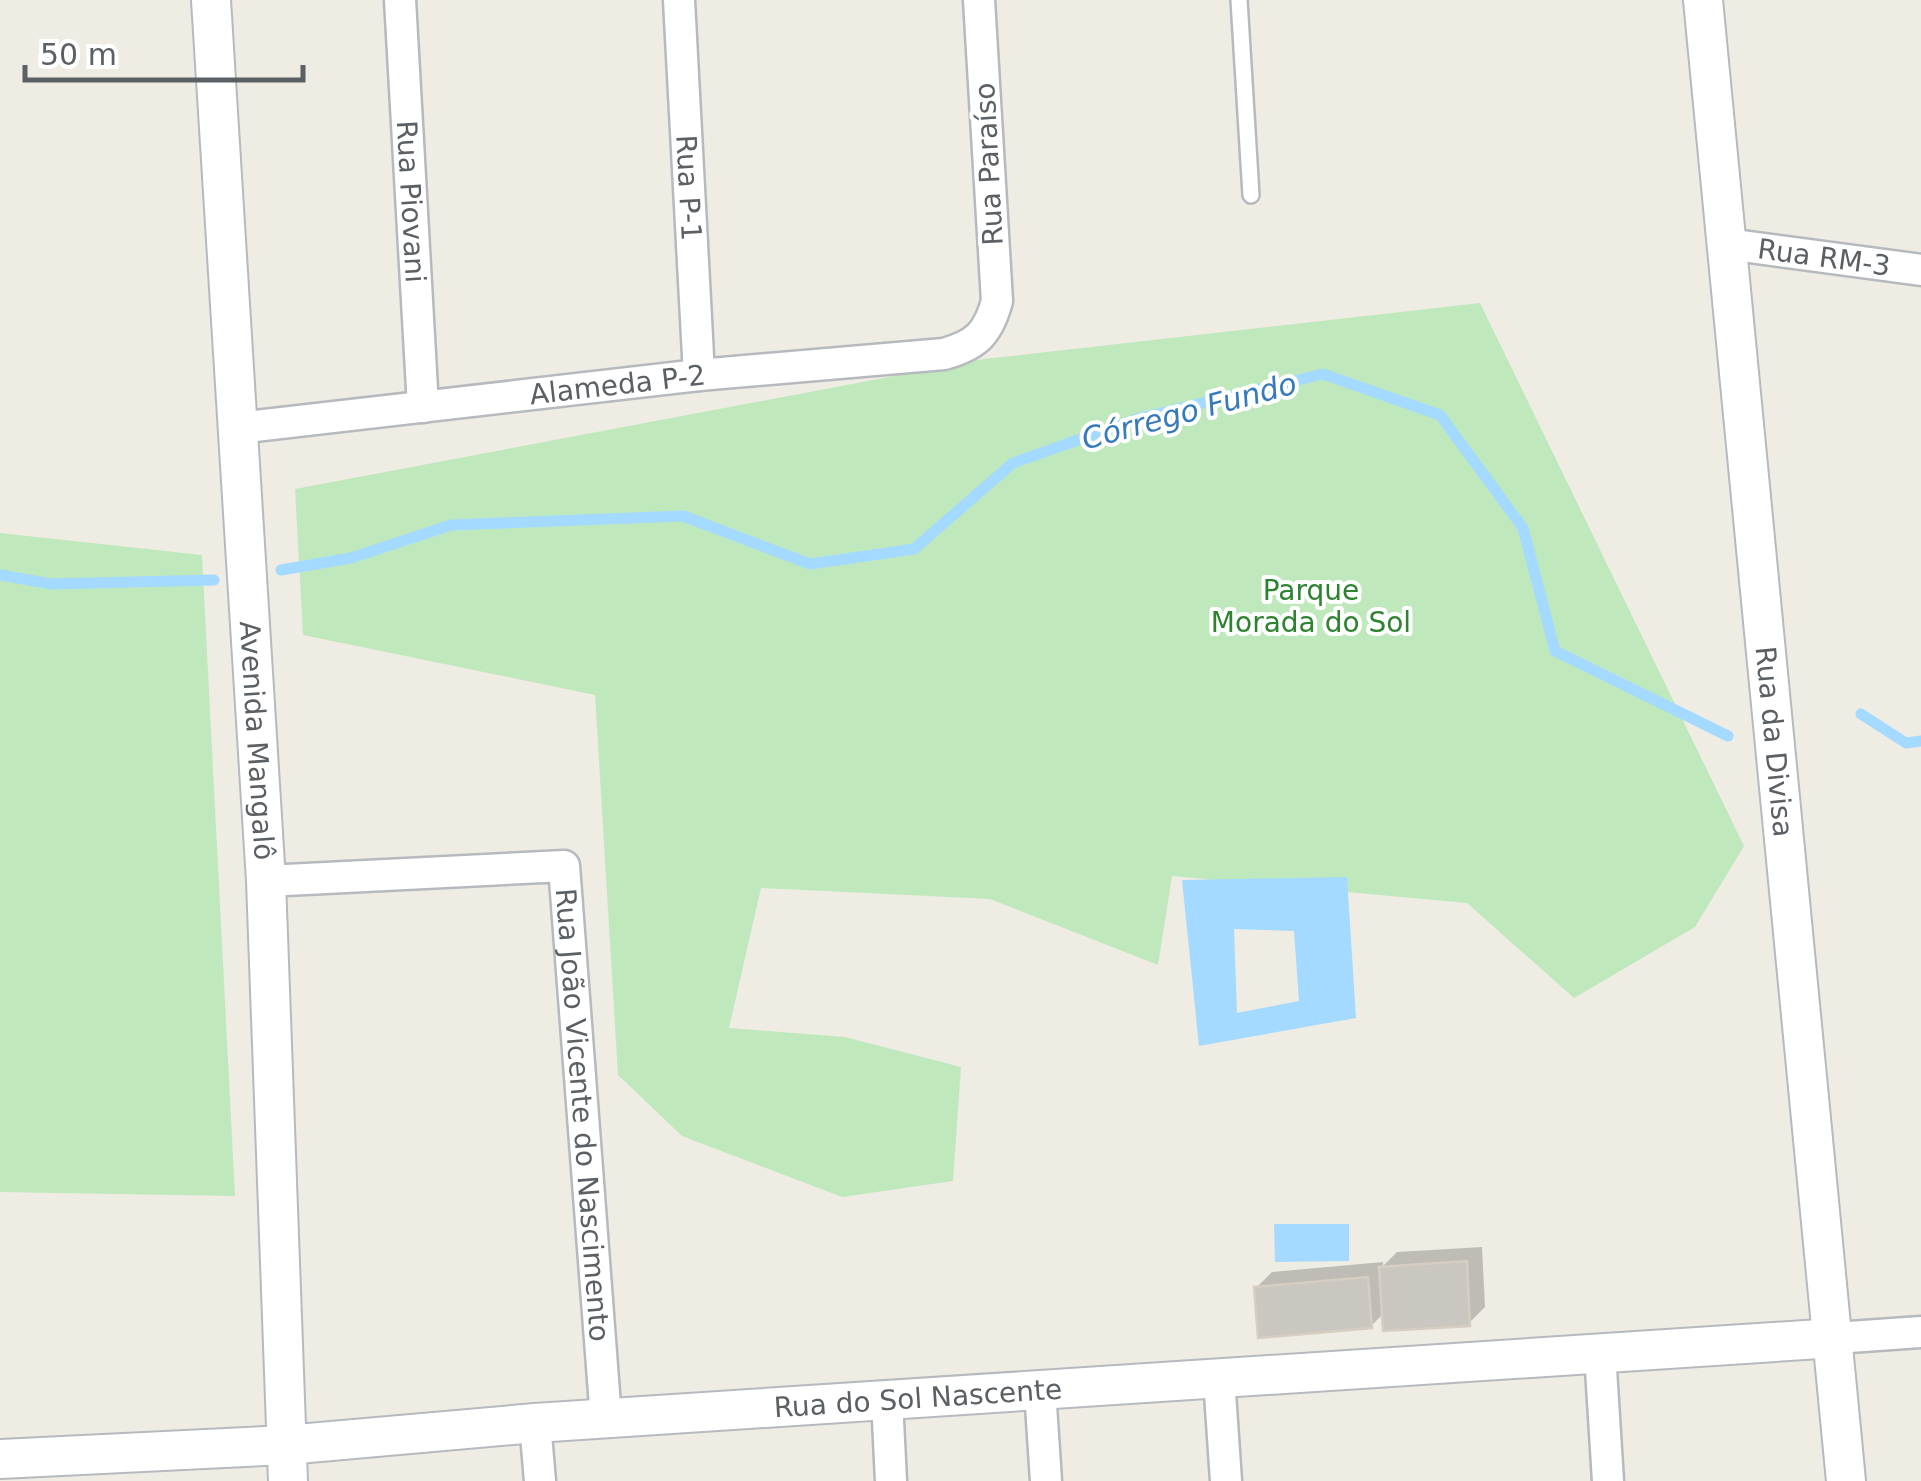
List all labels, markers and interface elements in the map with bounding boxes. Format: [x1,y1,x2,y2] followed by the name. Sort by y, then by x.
[25,20,302,82] scale bar
[40,37,117,72] text: 50 m
[968,82,1010,246] street label: Rua Paraíso
[390,120,432,284] street label: Rua Piovani
[670,134,708,242] street label: Rua P-1
[1756,232,1893,282] street label: Rua RM-3
[528,358,707,411] street label: Alameda P-2
[1078,366,1300,456] water label: Córrego Fundo
[1211,574,1411,639] park label: Parque Morada do Sol
[233,620,281,861] street label: Avenida Mangalô
[1749,645,1800,838] street label: Rua da Divisa
[549,887,617,1343] street label: Rua João Vicente do Nascimento
[773,1372,1063,1424] street label: Rua do Sol Nascente

